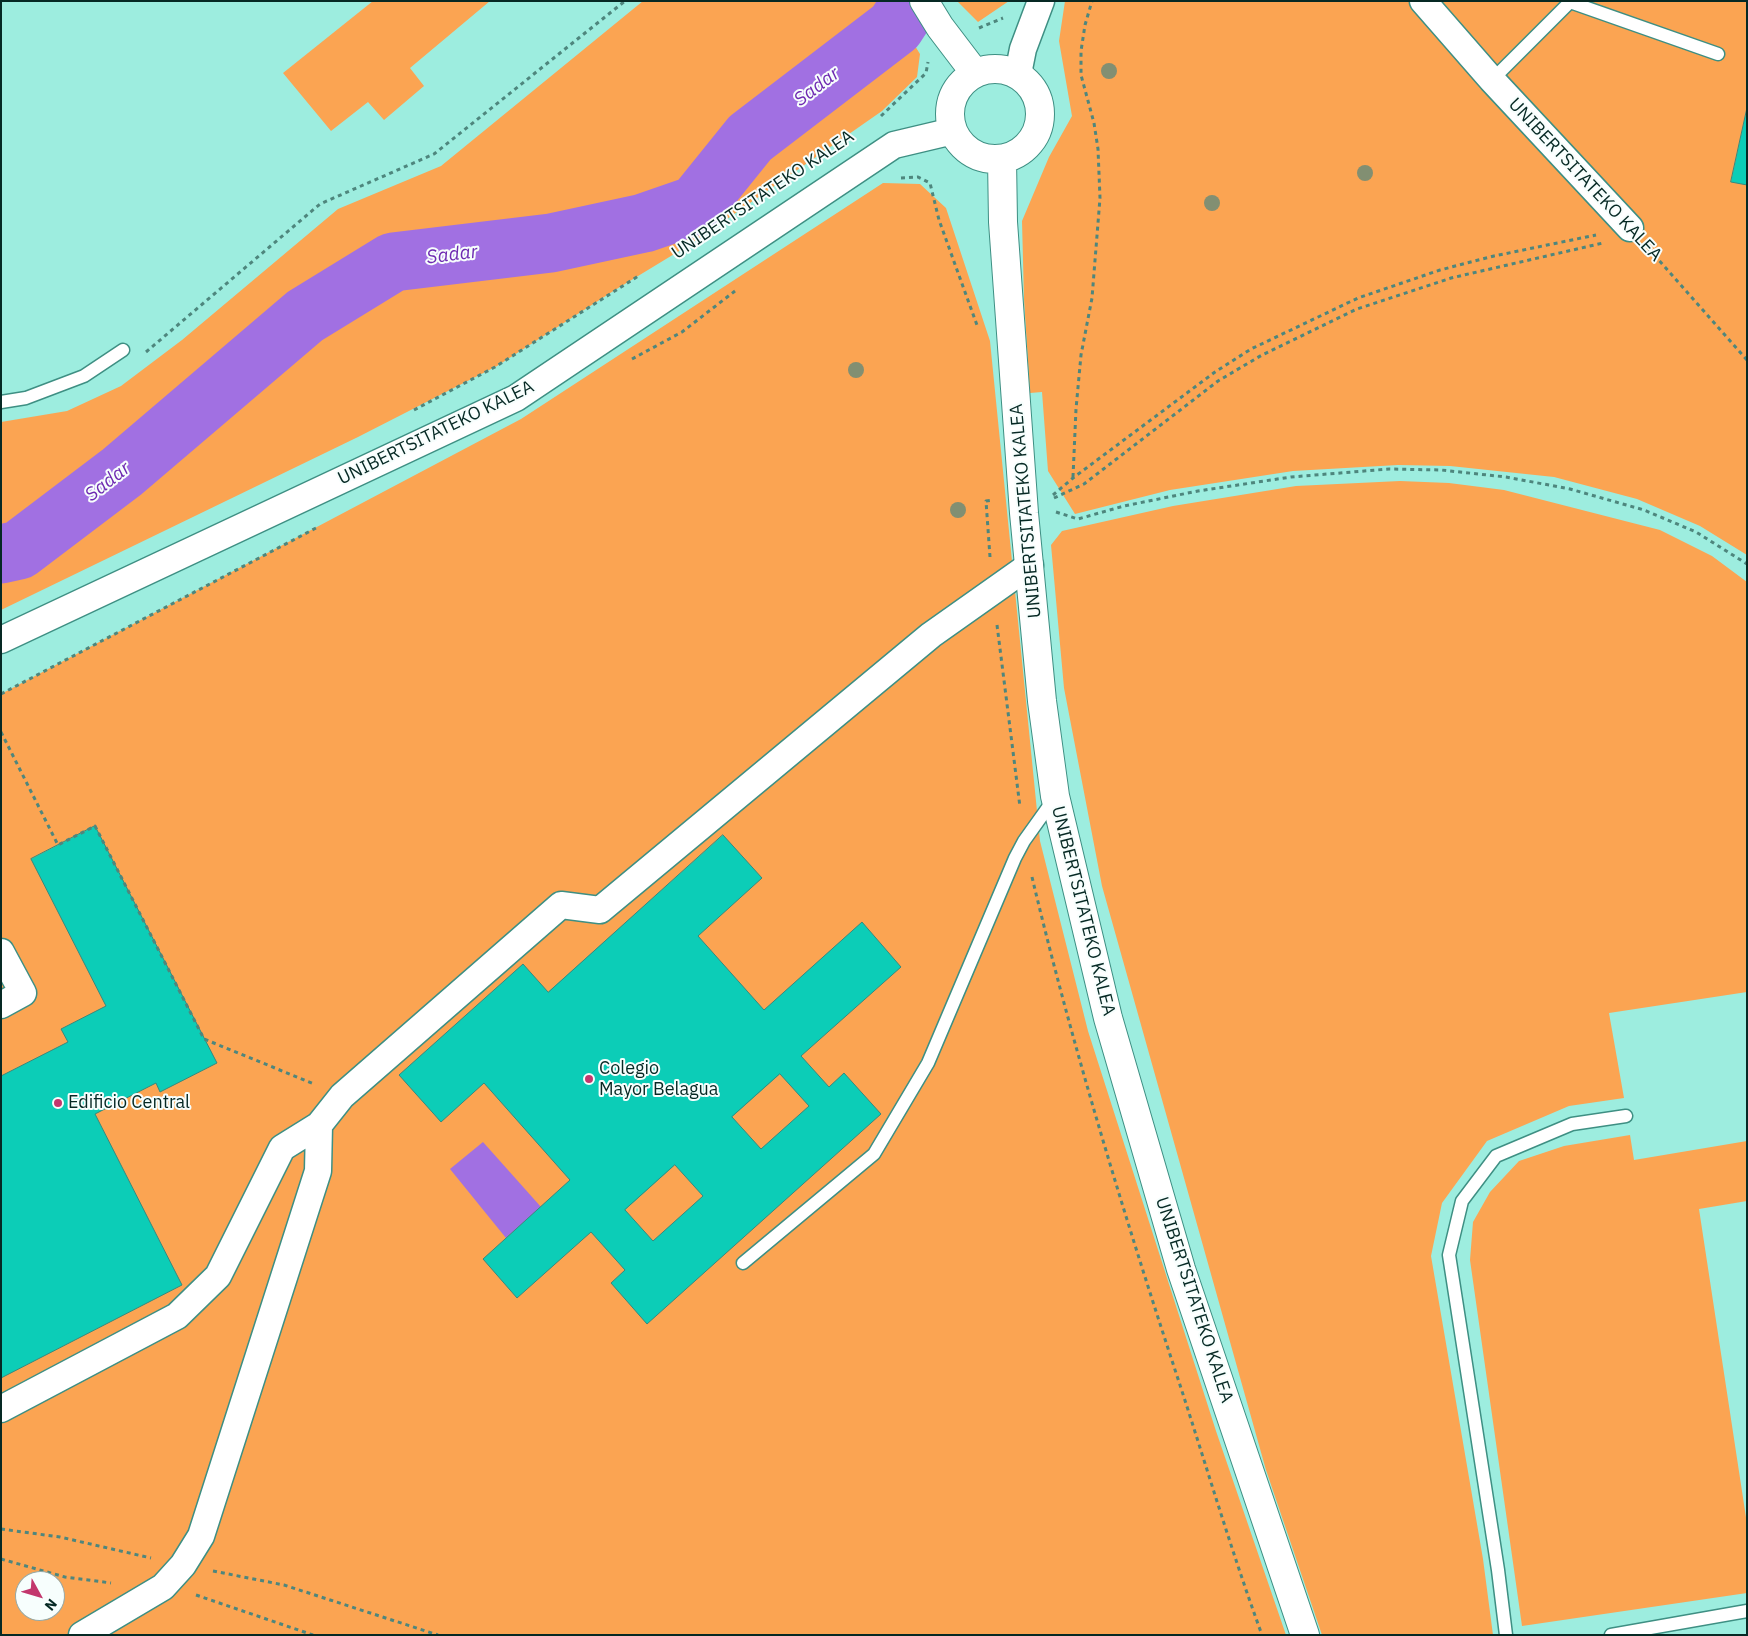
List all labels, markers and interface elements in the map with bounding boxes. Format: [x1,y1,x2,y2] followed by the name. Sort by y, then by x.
[790,63,844,111] water label: Sadar
[1504,94,1666,266] street label: UNIBERTSITATEKO KALEA
[668,126,858,264] street label: UNIBERTSITATEKO KALEA
[425,241,479,269] water label: Sadar
[334,376,538,490] street label: UNIBERTSITATEKO KALEA
[1006,403,1046,619] street label: UNIBERTSITATEKO KALEA
[81,457,135,507] water label: Sadar
[1046,804,1120,1018] street label: UNIBERTSITATEKO KALEA
[599,1058,718,1100] place label: Colegio Mayor Belagua
[583,1073,595,1085] marker: Colegio Mayor Belagua
[68,1092,190,1114] place label: Edificio Central
[52,1097,64,1109] marker: Edificio Central
[1150,1194,1238,1406] street label: UNIBERTSITATEKO KALEA
[15,1571,65,1621] north arrow
[41,1595,61,1614] text: N

